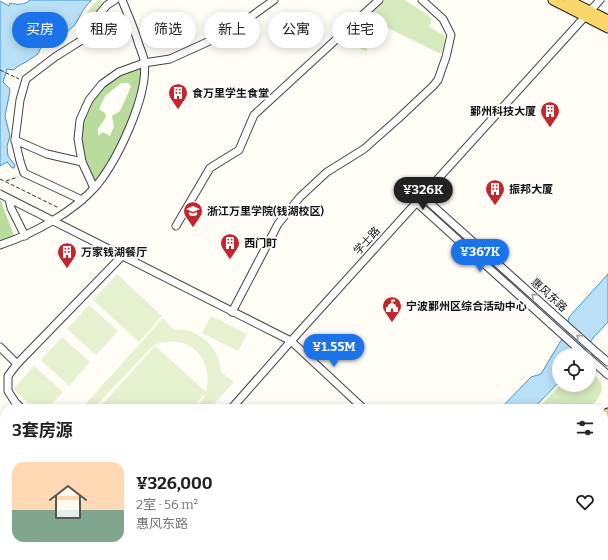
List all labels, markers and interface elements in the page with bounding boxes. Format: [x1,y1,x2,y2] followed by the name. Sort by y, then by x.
[12,12,68,48] chip: 买房
[76,12,132,48] chip: 租房
[140,12,196,48] chip: 筛选
[204,12,260,48] chip: 新上
[268,12,324,48] chip: 公寓
[332,12,388,48] chip: 住宅
[167,82,189,110] building icon: 食万里学生食堂
[192,87,269,100] place label: 食万里学生食堂
[539,100,561,128] building icon: 鄞州科技大厦
[470,105,536,118] place label: 鄞州科技大厦
[395,177,451,211] pin: ¥326K
[484,178,506,206] building icon: 振邦大厦
[403,182,443,197] text: ¥326K
[509,183,553,196] place label: 振邦大厦
[182,200,204,228] school or university icon: 浙江万里学院(钱湖校区)
[207,205,324,218] place label: 浙江万里学院(钱湖校区)
[351,224,383,258] street label: 学士路
[219,232,241,260] building icon: 西门町
[244,237,277,250] place label: 西门町
[452,239,508,273] pin: ¥367K
[56,241,78,269] building icon: 万家钱湖餐厅
[460,244,500,259] text: ¥367K
[81,246,147,259] place label: 万家钱湖餐厅
[528,275,570,315] street label: 惠风东路
[531,294,538,301] one-way arrow
[381,295,403,323] public building icon: 宁波鄞州区综合活动中心
[406,300,527,313] place label: 宁波鄞州区综合活动中心
[301,334,367,368] pin: ¥1.55M
[576,334,584,342] one-way arrow
[312,339,356,354] text: ¥1.55M
[552,348,596,392] map controls
[552,348,596,392] button: locate
[574,417,596,439] icon: filters
[12,420,73,441] text: 3套房源
[136,473,213,494] text: ¥326,000
[44,478,92,526] icon: home
[574,491,596,513] icon: heart
[136,497,198,512] text: 2室 · 56 m²
[136,516,188,531] text: 惠风东路

